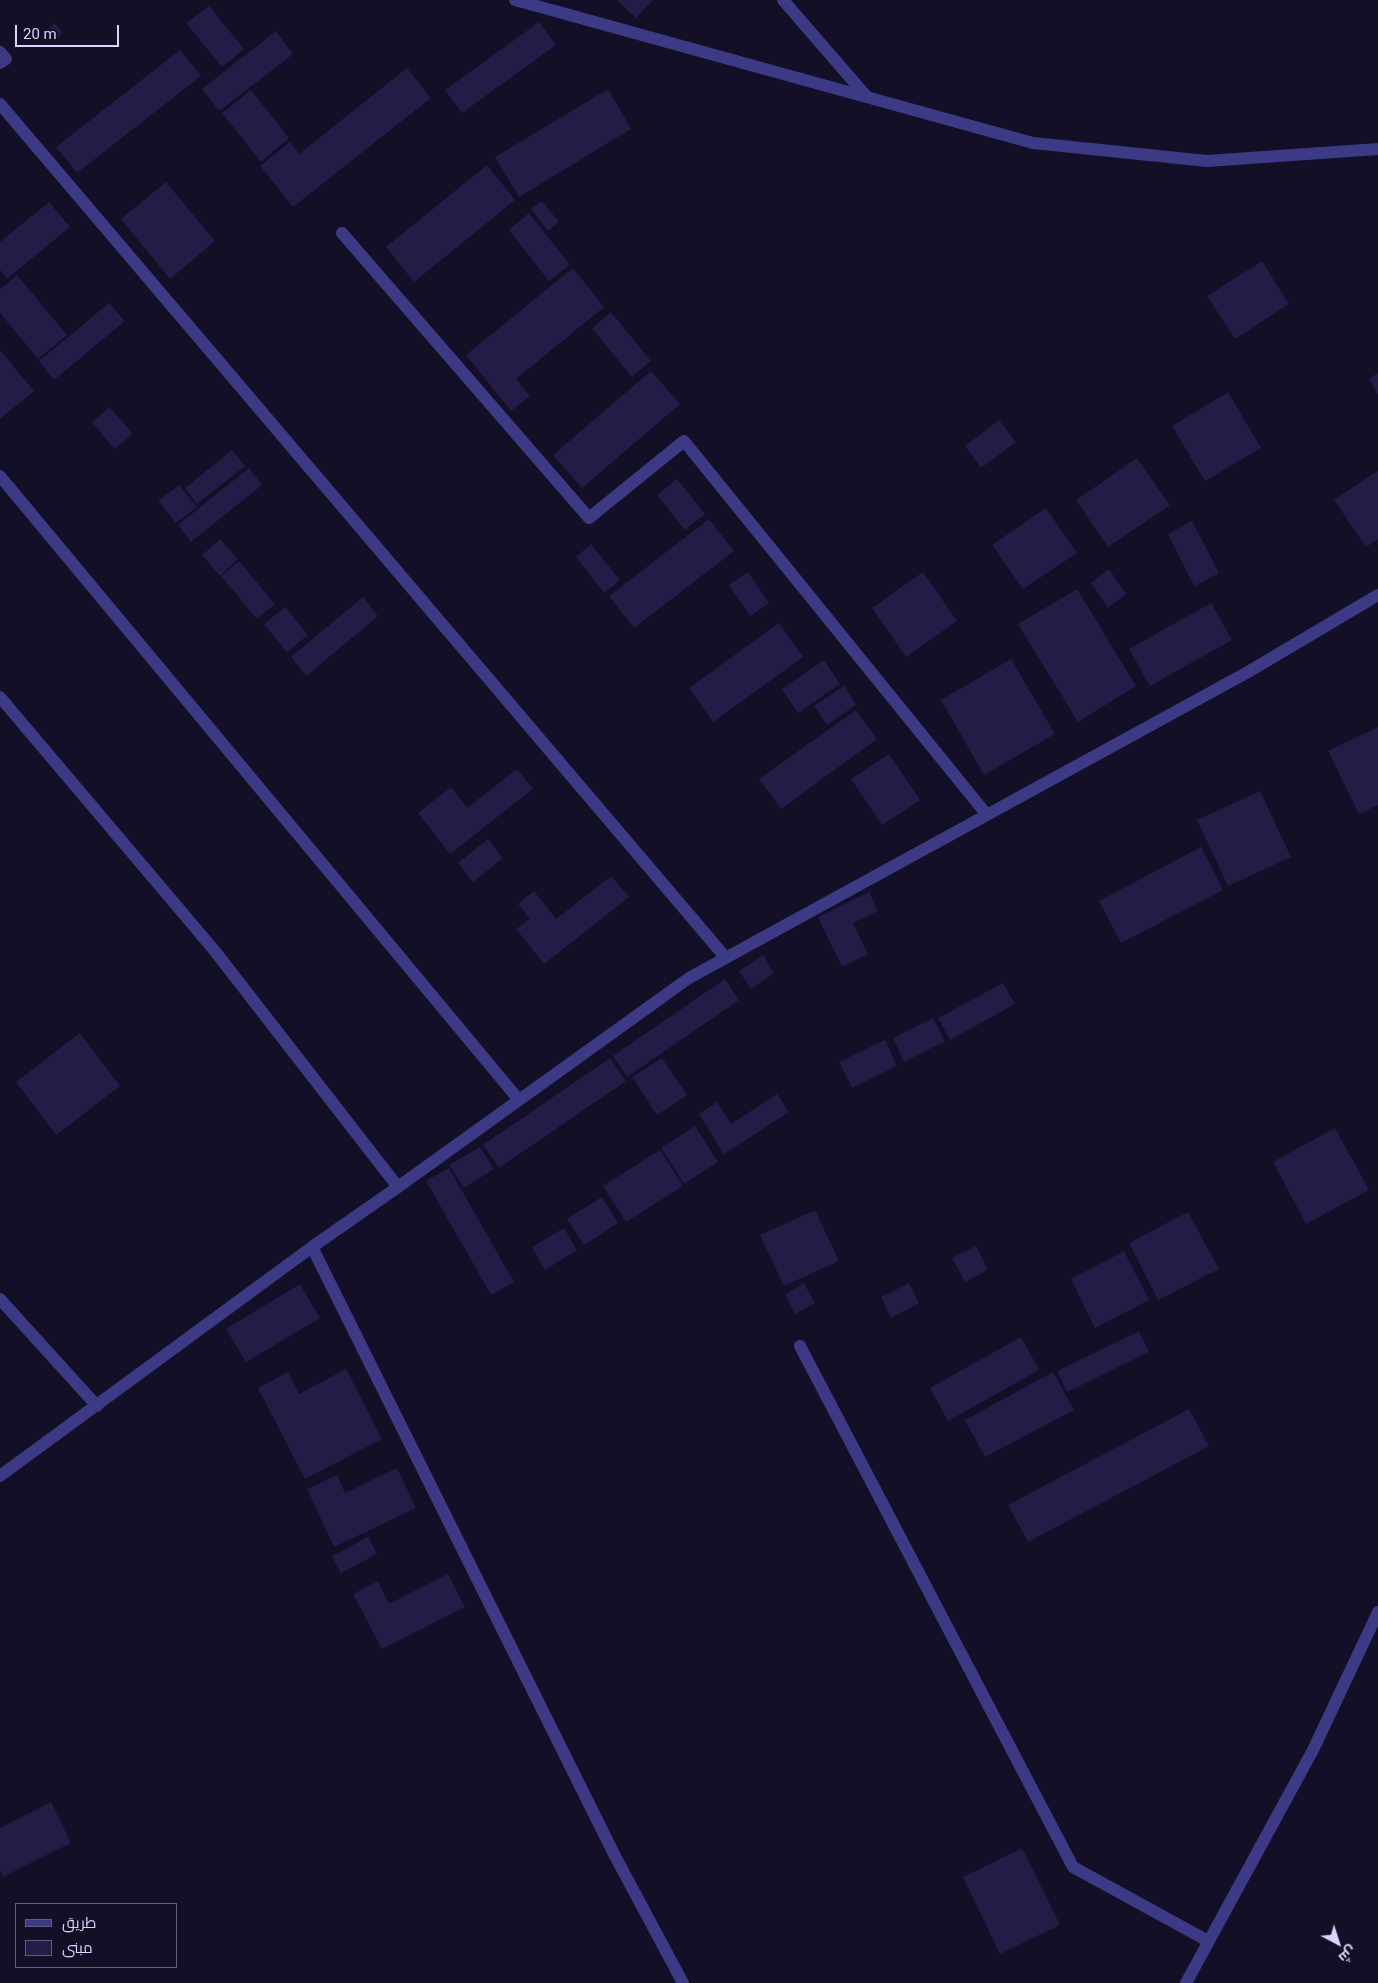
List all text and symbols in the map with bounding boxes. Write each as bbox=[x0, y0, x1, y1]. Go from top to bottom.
scale bar bbox=[18, 15, 121, 47]
text: 20 m bbox=[23, 25, 57, 43]
legend bbox=[15, 1903, 178, 1968]
text: طريق bbox=[62, 1914, 96, 1932]
north arrow bbox=[1313, 1918, 1363, 1968]
text: مبنى bbox=[62, 1939, 93, 1957]
text: ش bbox=[1336, 1943, 1360, 1966]

